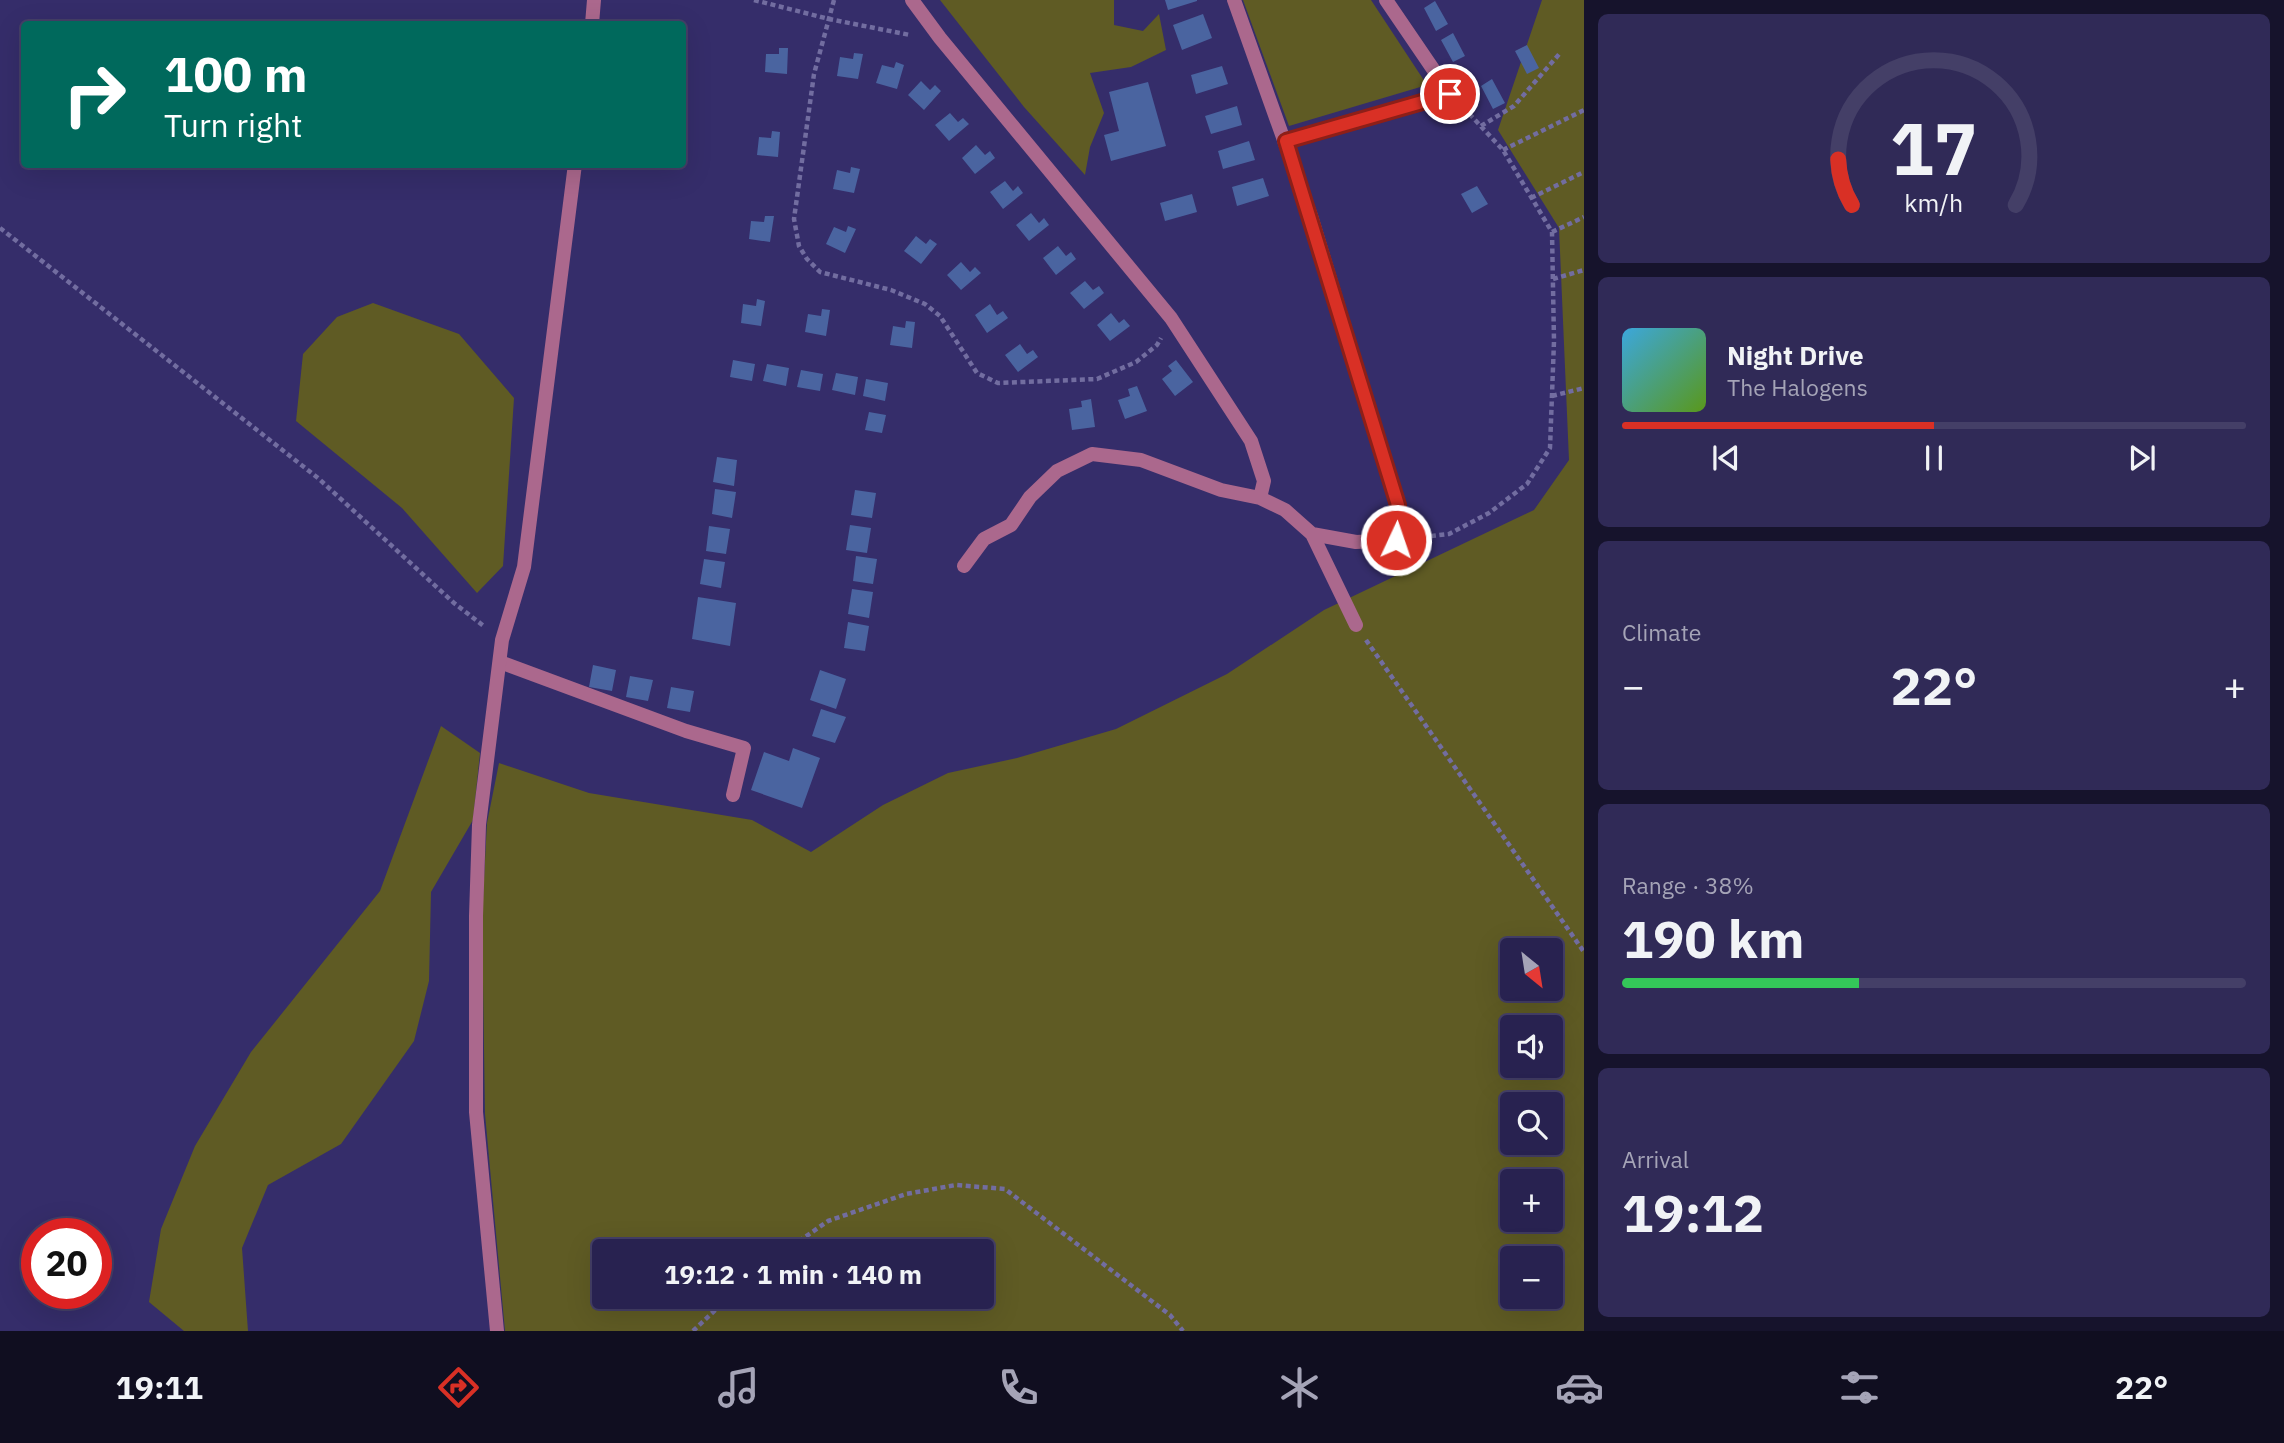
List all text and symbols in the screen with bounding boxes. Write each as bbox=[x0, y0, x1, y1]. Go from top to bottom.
text: 100 m bbox=[164, 42, 308, 105]
icon: right bbox=[49, 49, 140, 140]
pin bbox=[1420, 64, 1480, 124]
icon: arrive bbox=[1431, 75, 1469, 113]
text: 17 bbox=[1890, 100, 1978, 195]
text: Turn right bbox=[164, 104, 302, 146]
text: km/h bbox=[1905, 186, 1963, 219]
text: Night Drive bbox=[1727, 338, 1864, 372]
text: The Halogens bbox=[1727, 372, 1868, 402]
icon: previous bbox=[1707, 439, 1745, 477]
icon: pause bbox=[1915, 439, 1953, 477]
icon: next bbox=[2123, 439, 2161, 477]
position arrow bbox=[1359, 503, 1433, 577]
text: Climate bbox=[1622, 617, 1701, 647]
text: 22° bbox=[1891, 652, 1977, 719]
text: − bbox=[1622, 661, 1645, 710]
text: + bbox=[2223, 661, 2246, 710]
text: Range · 38% bbox=[1622, 870, 1754, 900]
text: 190 km bbox=[1622, 905, 1804, 972]
north arrow bbox=[1500, 938, 1563, 1001]
map controls bbox=[1500, 938, 1563, 1309]
button: sound bbox=[1500, 1015, 1563, 1078]
button: search bbox=[1500, 1092, 1563, 1155]
text: Arrival bbox=[1622, 1144, 1689, 1174]
button: + bbox=[1500, 1169, 1563, 1232]
text: 19:12 bbox=[1622, 1179, 1764, 1246]
speed limit sign: 20 bbox=[21, 1218, 112, 1309]
button: − bbox=[1500, 1246, 1563, 1309]
text: 19:12 · 1 min · 140 m bbox=[664, 1257, 922, 1291]
icon: directions bbox=[434, 1363, 483, 1412]
icon: music bbox=[714, 1363, 763, 1412]
icon: phone bbox=[994, 1363, 1043, 1412]
icon: climate bbox=[1275, 1363, 1324, 1412]
icon: car bbox=[1555, 1363, 1604, 1412]
icon: filters bbox=[1835, 1363, 1884, 1412]
text: 19:11 bbox=[116, 1366, 203, 1408]
text: 22° bbox=[2115, 1366, 2168, 1408]

